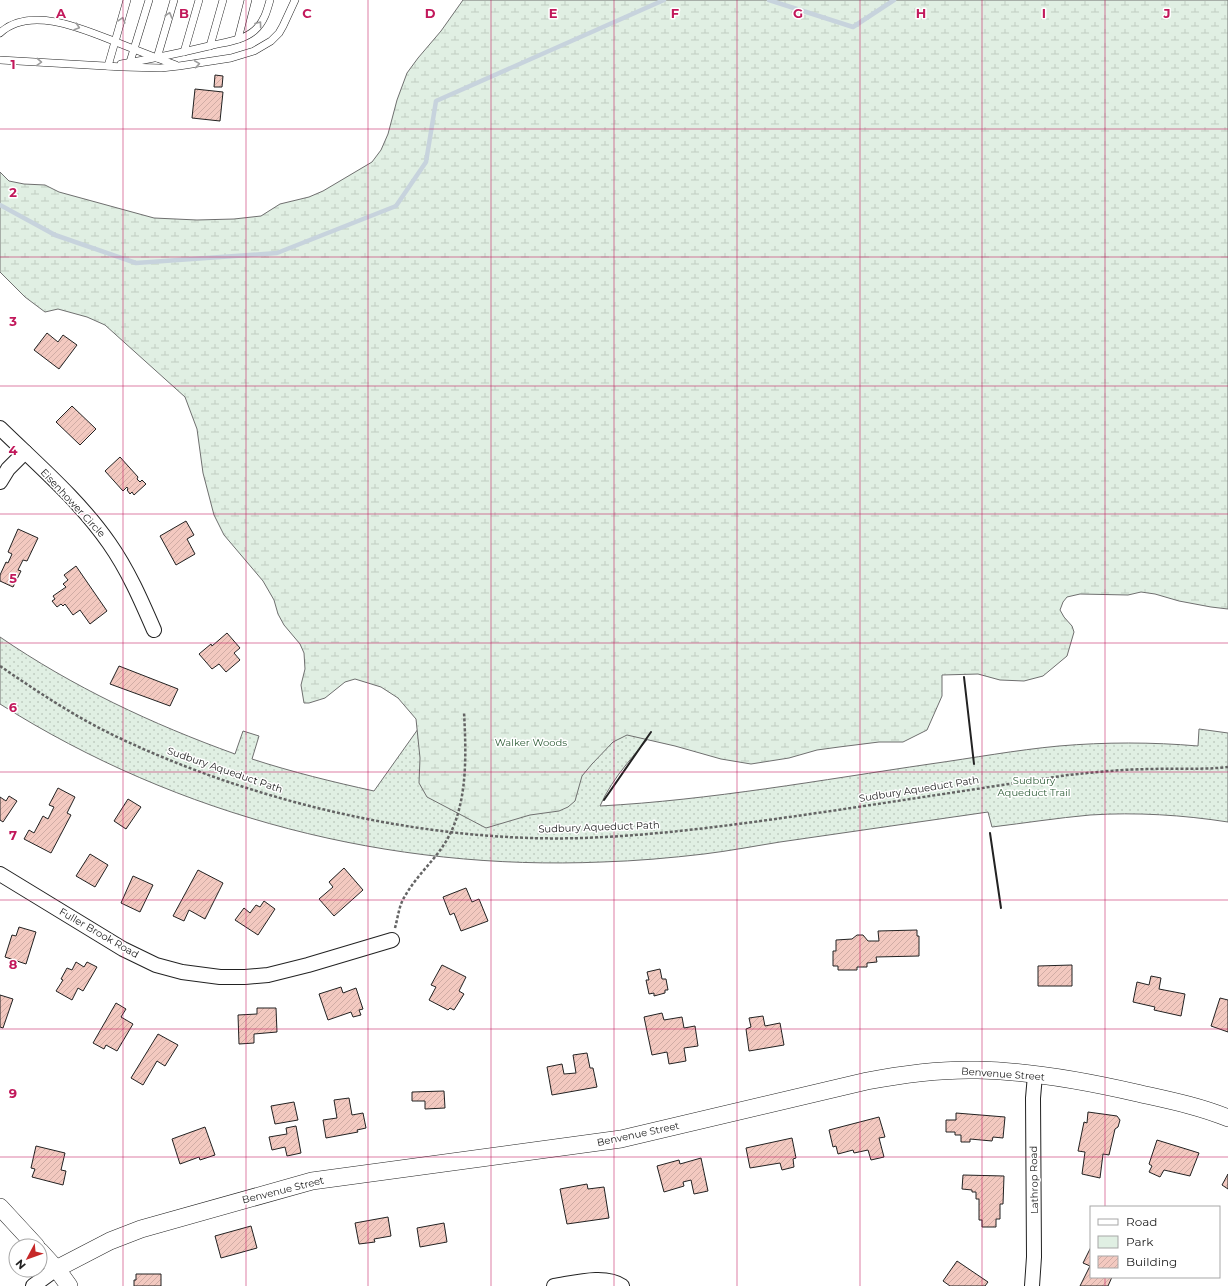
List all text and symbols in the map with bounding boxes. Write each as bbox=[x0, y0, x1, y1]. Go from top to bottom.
text: A bbox=[55, 5, 67, 21]
text: B bbox=[179, 5, 189, 21]
text: C bbox=[302, 5, 312, 21]
text: D bbox=[425, 5, 436, 21]
text: E bbox=[549, 5, 558, 21]
text: F bbox=[671, 5, 679, 21]
text: G bbox=[793, 5, 803, 21]
text: H bbox=[916, 5, 926, 21]
text: I bbox=[1042, 5, 1046, 21]
text: J bbox=[1162, 5, 1171, 21]
one-way arrow bbox=[164, 12, 173, 19]
one-way arrow bbox=[117, 16, 126, 23]
one-way arrow bbox=[73, 22, 80, 31]
one-way arrow bbox=[254, 22, 261, 29]
text: 1 bbox=[10, 56, 16, 72]
one-way arrow bbox=[36, 58, 42, 67]
one-way arrow bbox=[193, 60, 200, 69]
text: 2 bbox=[9, 184, 17, 200]
text: 3 bbox=[8, 313, 17, 329]
text: 4 bbox=[9, 442, 18, 458]
street label: Eisenhower Circle bbox=[38, 466, 108, 540]
text: 5 bbox=[9, 570, 17, 586]
text: 6 bbox=[9, 699, 18, 715]
park label: Walker Woods bbox=[495, 736, 567, 749]
street label: Sudbury Aqueduct Path bbox=[165, 744, 285, 796]
street label: Sudbury Aqueduct Path bbox=[858, 773, 980, 805]
park label: Sudbury Aqueduct Trail bbox=[997, 774, 1071, 799]
street label: Sudbury Aqueduct Path bbox=[538, 818, 660, 836]
text: 7 bbox=[9, 827, 17, 843]
street label: Fuller Brook Road bbox=[57, 905, 141, 961]
text: 8 bbox=[9, 956, 18, 972]
street label: Benvenue Street bbox=[961, 1065, 1045, 1083]
text: 9 bbox=[9, 1085, 17, 1101]
street label: Benvenue Street bbox=[596, 1119, 680, 1149]
street label: Lathrop Road bbox=[1027, 1146, 1041, 1214]
street label: Benvenue Street bbox=[241, 1174, 325, 1206]
legend bbox=[1090, 1206, 1220, 1278]
text: Road bbox=[1126, 1214, 1157, 1229]
text: Park bbox=[1126, 1234, 1154, 1249]
north arrow bbox=[8, 1238, 48, 1278]
text: Building bbox=[1126, 1254, 1177, 1269]
text: N bbox=[12, 1257, 29, 1273]

